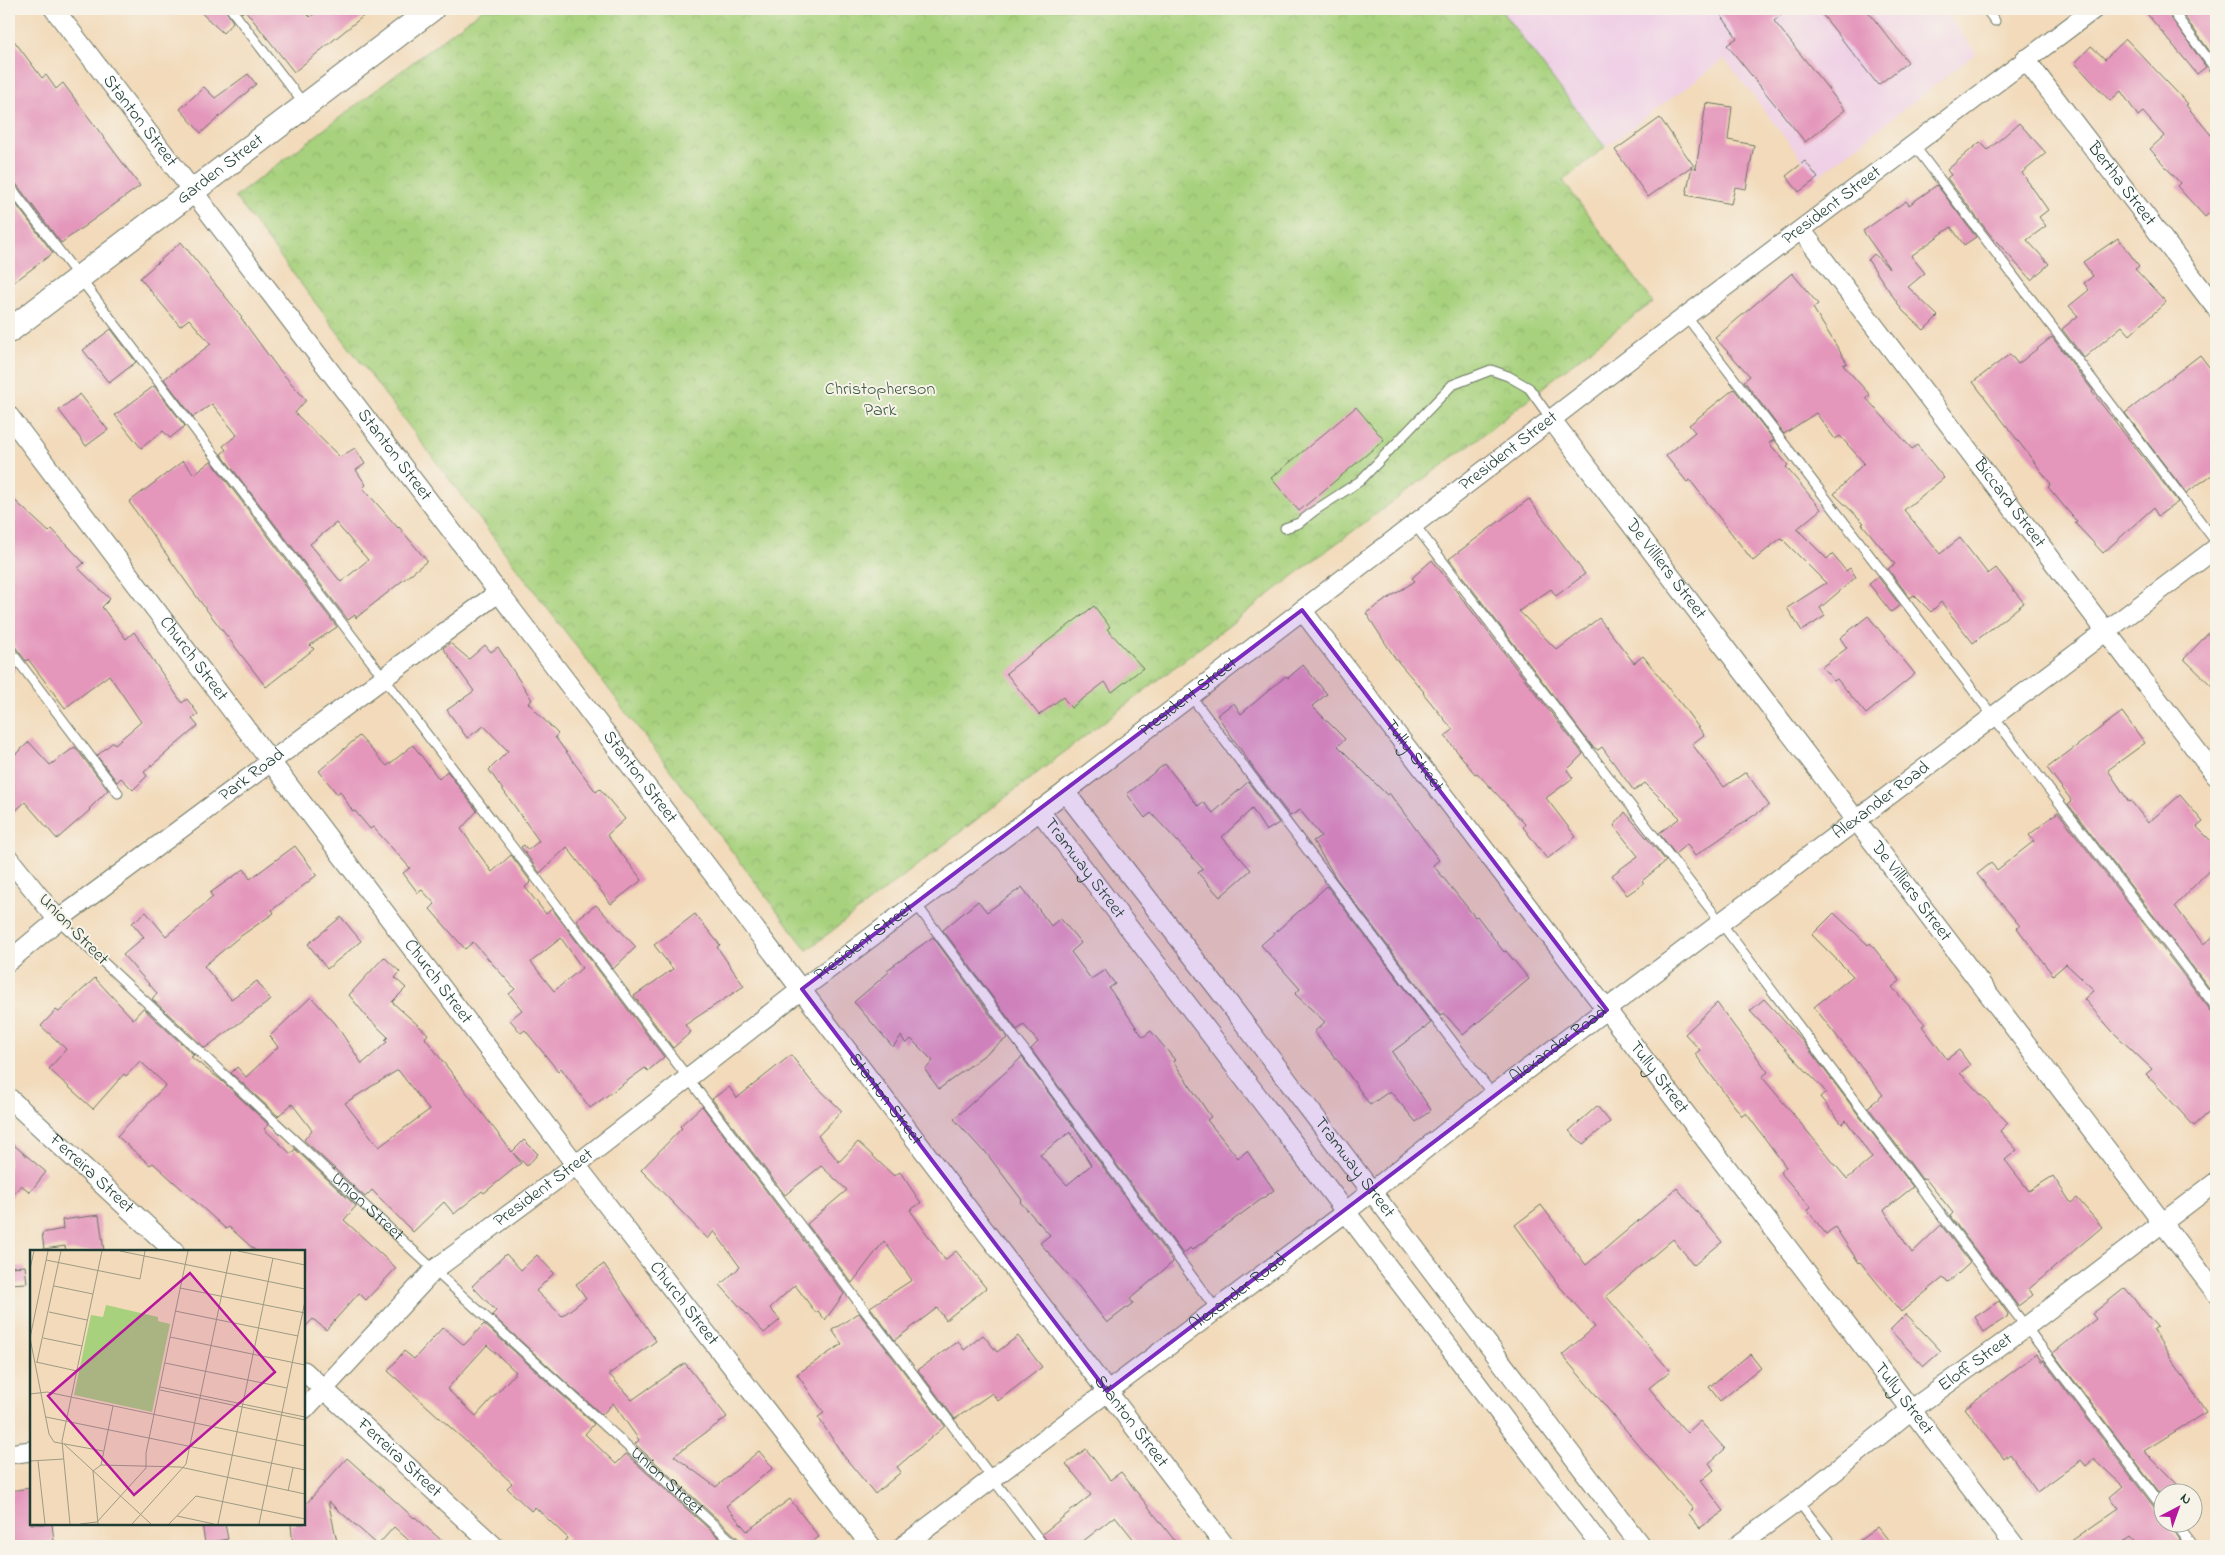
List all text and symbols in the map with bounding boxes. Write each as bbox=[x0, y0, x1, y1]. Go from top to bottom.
street label: Stanton Street bbox=[96, 69, 183, 173]
street label: Garden Street bbox=[172, 128, 270, 212]
street label: Bertha Street bbox=[2080, 136, 2162, 232]
street label: President Street bbox=[1777, 160, 1887, 252]
park label: Christopherson Park bbox=[825, 377, 935, 424]
street label: Stanton Street bbox=[350, 403, 438, 507]
street label: President Street bbox=[1454, 405, 1564, 498]
street label: Biccard Street bbox=[1966, 452, 2052, 554]
street label: De Villiers Street bbox=[1618, 513, 1712, 625]
street label: Church Street bbox=[152, 611, 234, 707]
street label: President Street bbox=[1133, 651, 1243, 744]
street label: Tully Street bbox=[1377, 714, 1450, 798]
street label: Stanton Street bbox=[596, 726, 683, 829]
street label: Park Road bbox=[214, 742, 291, 809]
street label: Alexander Road bbox=[1827, 755, 1936, 846]
street label: Tramway Street bbox=[1037, 813, 1131, 925]
street label: De Villiers Street bbox=[1863, 835, 1958, 948]
street label: Union Street bbox=[32, 888, 114, 972]
street label: President Street bbox=[809, 896, 920, 988]
street label: Church Street bbox=[397, 934, 478, 1030]
street label: Alexander Road bbox=[1504, 1000, 1613, 1091]
street label: Tully Street bbox=[1622, 1036, 1695, 1120]
street label: Stanton Street bbox=[841, 1048, 929, 1151]
street label: Tramway Street bbox=[1307, 1112, 1401, 1224]
street label: Ferreira Street bbox=[42, 1127, 139, 1220]
street label: President Street bbox=[489, 1143, 599, 1234]
street label: Union Street bbox=[324, 1167, 409, 1248]
street label: Alexander Road bbox=[1184, 1248, 1293, 1338]
inset map bbox=[30, 1250, 305, 1525]
street label: Church Street bbox=[642, 1256, 725, 1352]
street label: Eloff Street bbox=[1933, 1327, 2018, 1399]
street label: Tully Street bbox=[1867, 1357, 1939, 1441]
street label: Stanton Street bbox=[1086, 1370, 1174, 1474]
street label: Ferreira Street bbox=[350, 1412, 447, 1504]
street label: Union Street bbox=[624, 1441, 709, 1522]
north arrow bbox=[2152, 1482, 2202, 1532]
text: N bbox=[2175, 1488, 2196, 1510]

